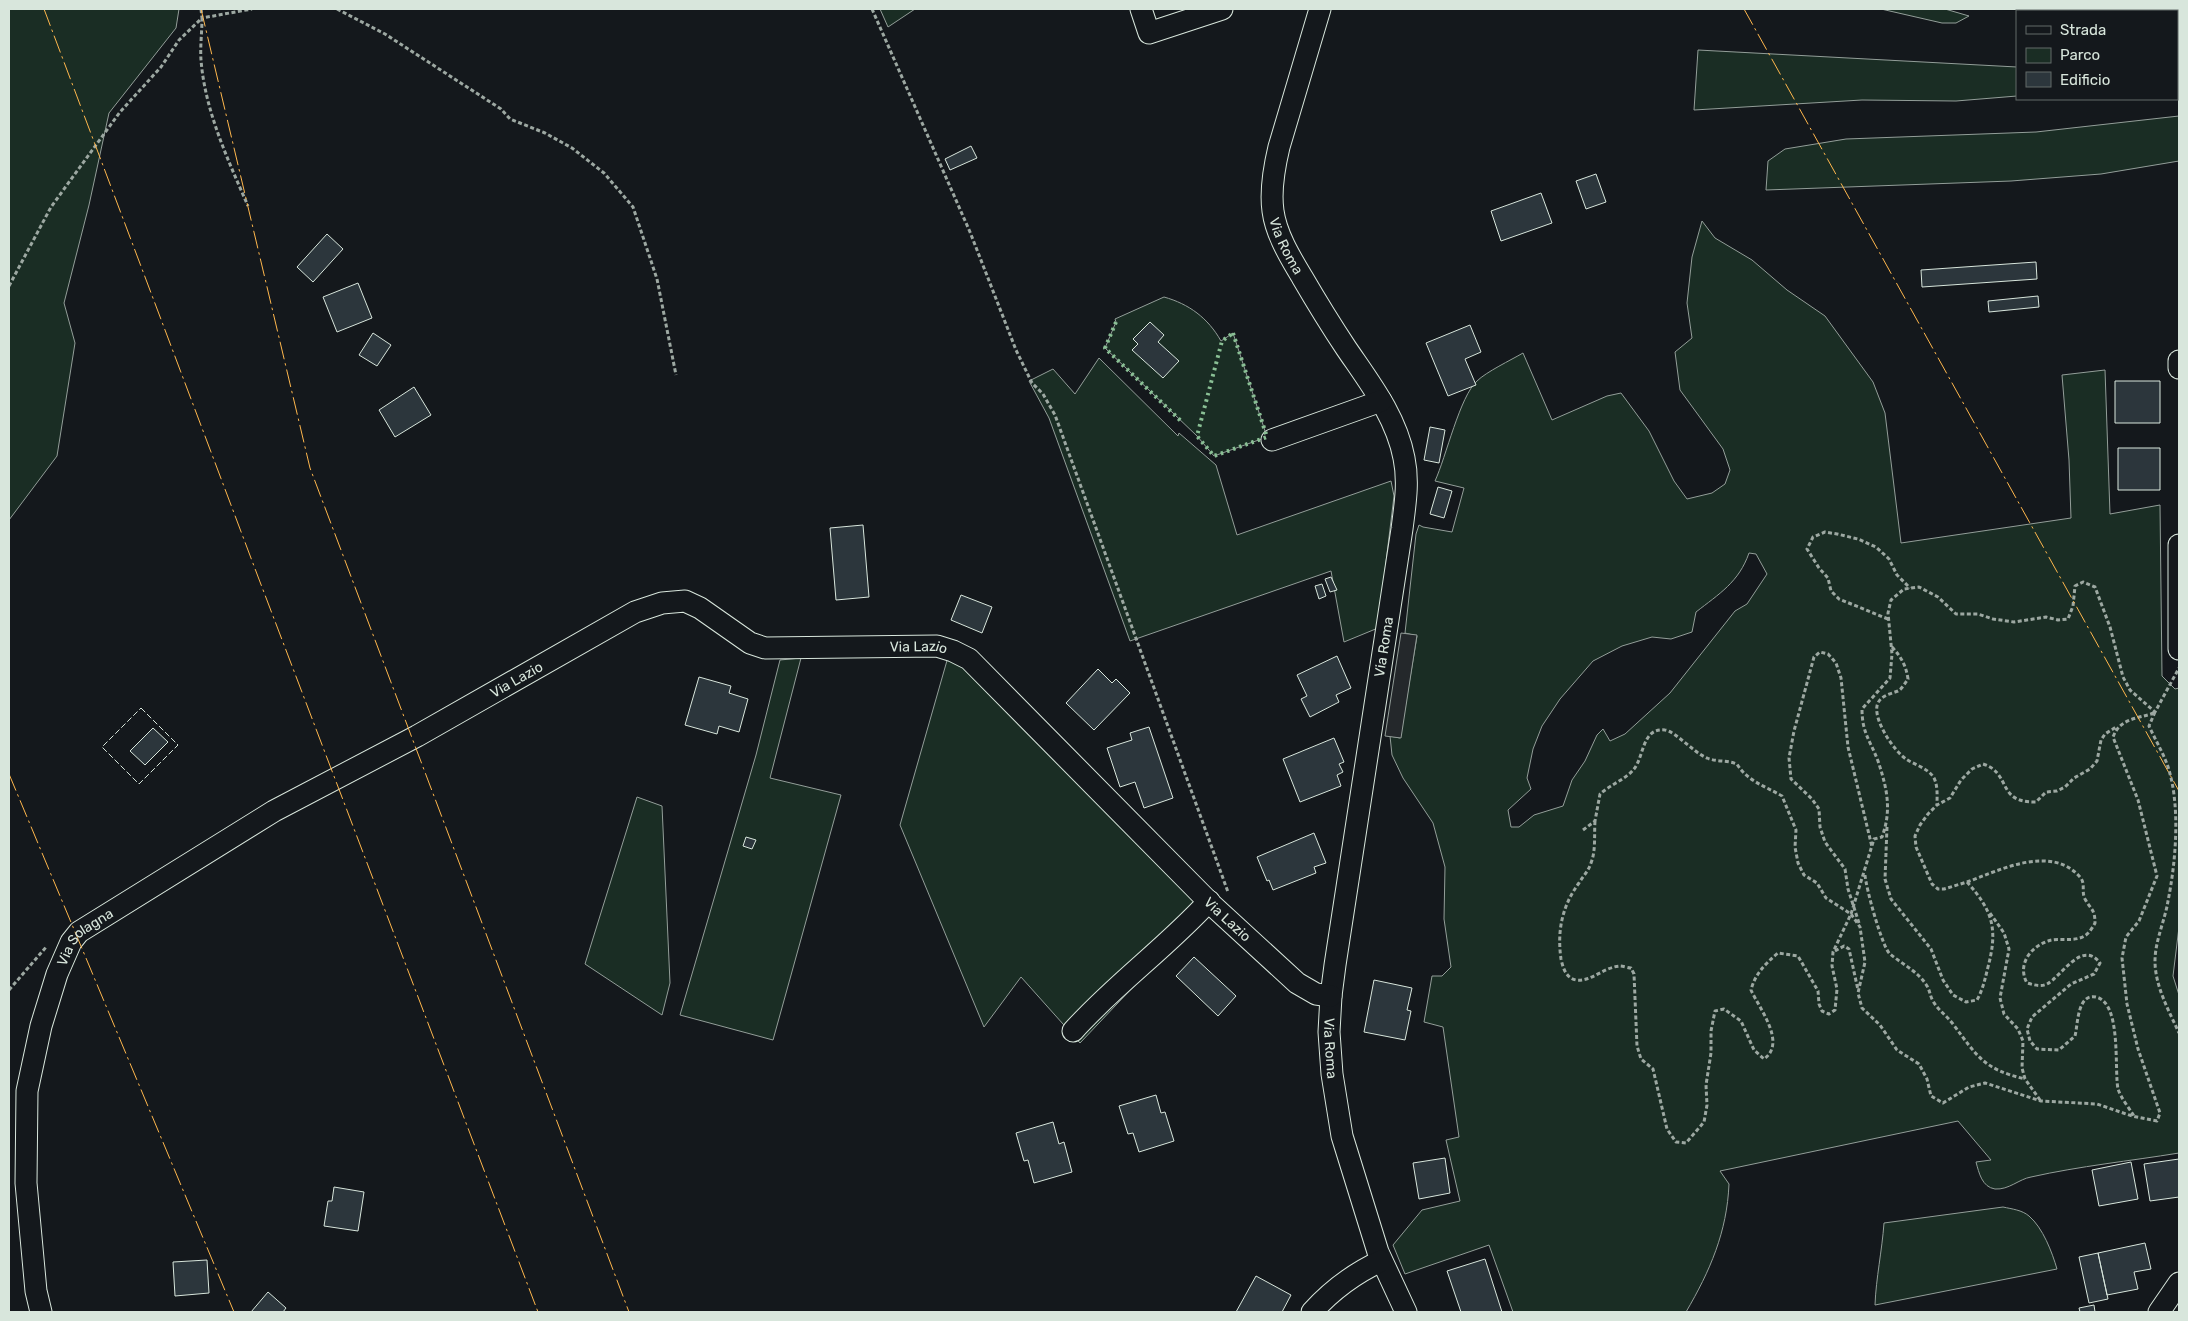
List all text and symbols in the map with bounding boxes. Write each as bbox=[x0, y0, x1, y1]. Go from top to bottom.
legend bbox=[2016, 10, 2178, 100]
text: Strada bbox=[2060, 21, 2106, 39]
text: Parco bbox=[2060, 46, 2100, 64]
text: Edificio bbox=[2060, 71, 2110, 89]
street label: Via Roma bbox=[1266, 216, 1307, 277]
street label: Via Roma bbox=[1371, 616, 1397, 678]
street label: Via Lazio bbox=[890, 638, 950, 657]
street label: Via Lazio bbox=[487, 658, 546, 701]
street label: Via Lazio bbox=[1200, 893, 1255, 945]
street label: Via Solagna bbox=[53, 905, 116, 968]
street label: Via Roma bbox=[1320, 1017, 1341, 1080]

